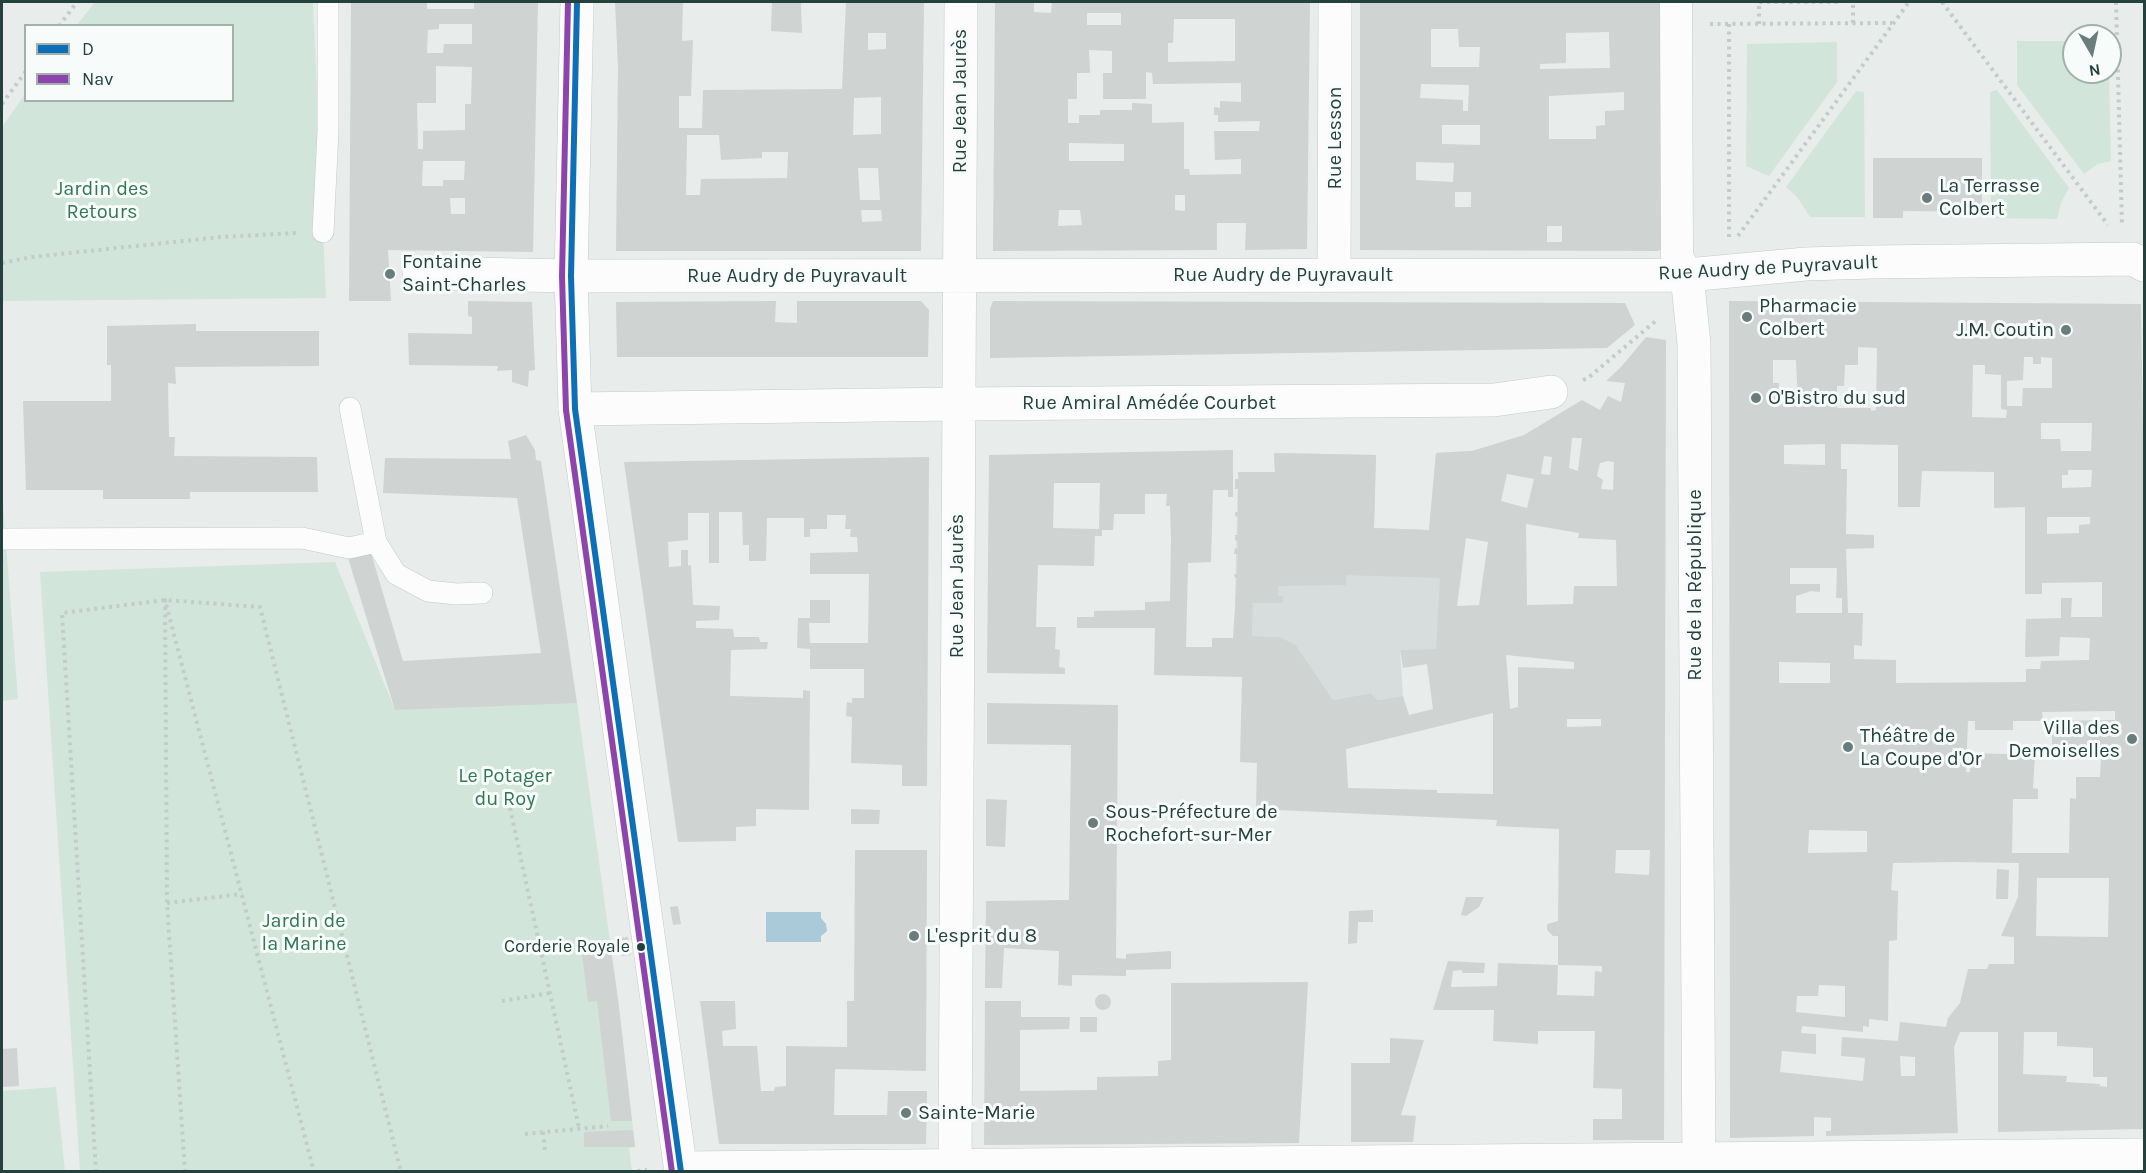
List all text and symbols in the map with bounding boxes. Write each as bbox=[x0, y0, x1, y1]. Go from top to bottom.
legend bbox=[24, 24, 234, 102]
north arrow bbox=[2062, 24, 2122, 84]
street label: Rue Jean Jaurès bbox=[948, 29, 972, 173]
text: D bbox=[82, 38, 94, 60]
text: N bbox=[2087, 60, 2102, 81]
text: Nav bbox=[82, 68, 113, 90]
street label: Rue Lesson bbox=[1323, 86, 1347, 190]
place label: La Terrasse Colbert bbox=[1939, 174, 2040, 221]
park label: Jardin des Retours bbox=[55, 177, 149, 224]
marker: La Terrasse Colbert bbox=[1920, 191, 1934, 205]
place label: Fontaine Saint-Charles bbox=[402, 250, 527, 297]
street label: Rue Audry de Puyravault bbox=[1658, 250, 1878, 286]
street label: Rue Audry de Puyravault bbox=[1173, 263, 1393, 287]
street label: Rue Audry de Puyravault bbox=[687, 264, 907, 288]
marker: Fontaine Saint-Charles bbox=[383, 267, 397, 281]
place label: Pharmacie Colbert bbox=[1759, 294, 1857, 341]
marker: Pharmacie Colbert bbox=[1740, 310, 1754, 324]
place label: J.M. Coutin bbox=[1956, 318, 2054, 342]
marker: J.M. Coutin bbox=[2059, 323, 2073, 337]
place label: O'Bistro du sud bbox=[1768, 386, 1906, 410]
street label: Rue Amiral Amédée Courbet bbox=[1022, 391, 1276, 415]
marker: O'Bistro du sud bbox=[1749, 391, 1763, 405]
street label: Rue de la République bbox=[1683, 489, 1707, 681]
street label: Rue Jean Jaurès bbox=[945, 514, 969, 658]
place label: Villa des Demoiselles bbox=[2008, 716, 2120, 763]
place label: Théâtre de La Coupe d'Or bbox=[1860, 724, 1982, 771]
marker: Villa des Demoiselles bbox=[2125, 732, 2139, 746]
marker: Théâtre de La Coupe d'Or bbox=[1841, 740, 1855, 754]
park label: Le Potager du Roy bbox=[458, 764, 552, 811]
place label: Sous-Préfecture de Rochefort-sur-Mer bbox=[1105, 800, 1278, 847]
marker: Sous-Préfecture de Rochefort-sur-Mer bbox=[1086, 816, 1100, 830]
park label: Jardin de la Marine bbox=[262, 909, 346, 956]
place label: L'esprit du 8 bbox=[926, 924, 1037, 948]
marker: L'esprit du 8 bbox=[907, 929, 921, 943]
place label: Corderie Royale bbox=[504, 936, 630, 958]
marker: Corderie Royale bbox=[635, 941, 647, 953]
place label: Sainte-Marie bbox=[918, 1101, 1035, 1125]
marker: Sainte-Marie bbox=[899, 1106, 913, 1120]

